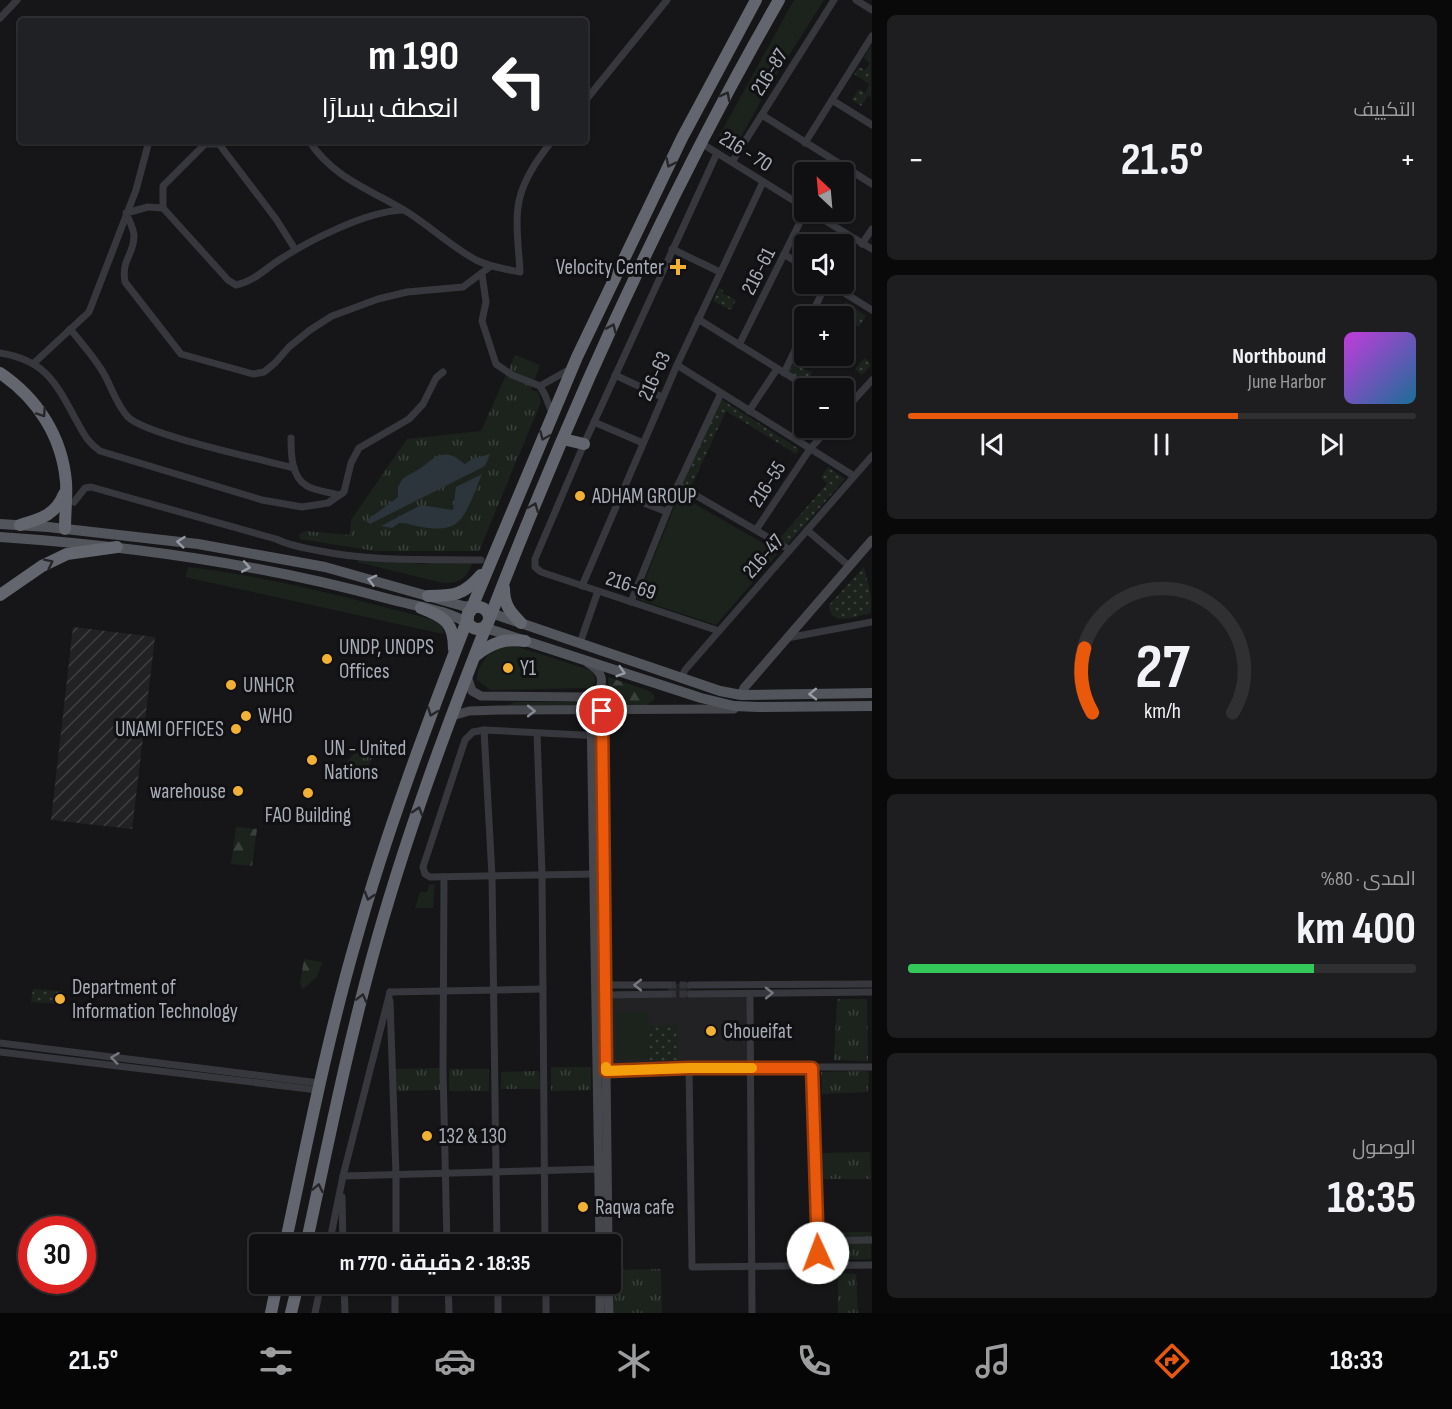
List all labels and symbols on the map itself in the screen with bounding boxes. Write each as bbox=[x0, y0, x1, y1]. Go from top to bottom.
street label: 216-87 bbox=[745, 44, 794, 100]
one-way arrow bbox=[718, 92, 730, 103]
street label: 216 - 70 bbox=[715, 126, 777, 177]
one-way arrow bbox=[665, 157, 677, 168]
north arrow bbox=[794, 162, 854, 222]
street label: 216-61 bbox=[736, 243, 781, 299]
place label: Velocity Center bbox=[556, 255, 664, 280]
marker: Velocity Center bbox=[669, 258, 687, 276]
one-way arrow bbox=[605, 323, 617, 334]
street label: 216-63 bbox=[633, 348, 676, 405]
one-way arrow bbox=[34, 407, 45, 418]
one-way arrow bbox=[539, 429, 551, 440]
street label: 216-55 bbox=[743, 457, 791, 512]
place label: ADHAM GROUP bbox=[591, 484, 697, 509]
marker: ADHAM GROUP bbox=[573, 489, 587, 503]
one-way arrow bbox=[527, 502, 539, 513]
street label: 216-47 bbox=[738, 529, 790, 583]
one-way arrow bbox=[176, 536, 186, 549]
one-way arrow bbox=[42, 559, 53, 570]
one-way arrow bbox=[241, 560, 251, 573]
street label: 216-69 bbox=[603, 566, 659, 605]
one-way arrow bbox=[367, 575, 378, 587]
place label: UNDP, UNOPS Offices bbox=[339, 635, 434, 684]
marker: UNDP, UNOPS Offices bbox=[320, 652, 334, 666]
place label: Y1 bbox=[520, 656, 537, 681]
marker: Y1 bbox=[501, 661, 515, 675]
one-way arrow bbox=[615, 665, 626, 677]
place label: UNHCR bbox=[243, 673, 295, 698]
marker: UNHCR bbox=[224, 678, 238, 692]
pin bbox=[576, 685, 627, 736]
one-way arrow bbox=[809, 687, 818, 700]
place label: WHO bbox=[258, 704, 293, 729]
one-way arrow bbox=[527, 704, 536, 717]
one-way arrow bbox=[427, 706, 440, 717]
marker: WHO bbox=[239, 709, 253, 723]
place label: UNAMI OFFICES bbox=[115, 717, 224, 742]
marker: UNAMI OFFICES bbox=[229, 722, 243, 736]
place label: UN - United Nations bbox=[324, 736, 406, 785]
marker: UN - United Nations bbox=[305, 753, 319, 767]
place label: warehouse bbox=[150, 779, 226, 804]
marker: warehouse bbox=[231, 784, 245, 798]
marker: FAO Building bbox=[301, 786, 315, 800]
place label: FAO Building bbox=[265, 803, 351, 828]
one-way arrow bbox=[411, 806, 423, 817]
one-way arrow bbox=[364, 890, 376, 901]
place label: Department of Information Technology bbox=[72, 975, 238, 1024]
one-way arrow bbox=[633, 979, 642, 991]
one-way arrow bbox=[765, 987, 774, 999]
marker: Department of Information Technology bbox=[53, 992, 67, 1006]
one-way arrow bbox=[355, 993, 368, 1003]
place label: Choueifat bbox=[723, 1019, 792, 1044]
marker: Choueifat bbox=[704, 1024, 718, 1038]
one-way arrow bbox=[111, 1052, 120, 1064]
place label: 132 & 130 bbox=[439, 1124, 507, 1149]
marker: 132 & 130 bbox=[420, 1129, 434, 1143]
one-way arrow bbox=[311, 1183, 324, 1193]
place label: Raqwa cafe bbox=[595, 1195, 674, 1220]
marker: Raqwa cafe bbox=[576, 1200, 590, 1214]
speed limit sign: 30 bbox=[18, 1216, 96, 1294]
position arrow bbox=[786, 1221, 850, 1285]

